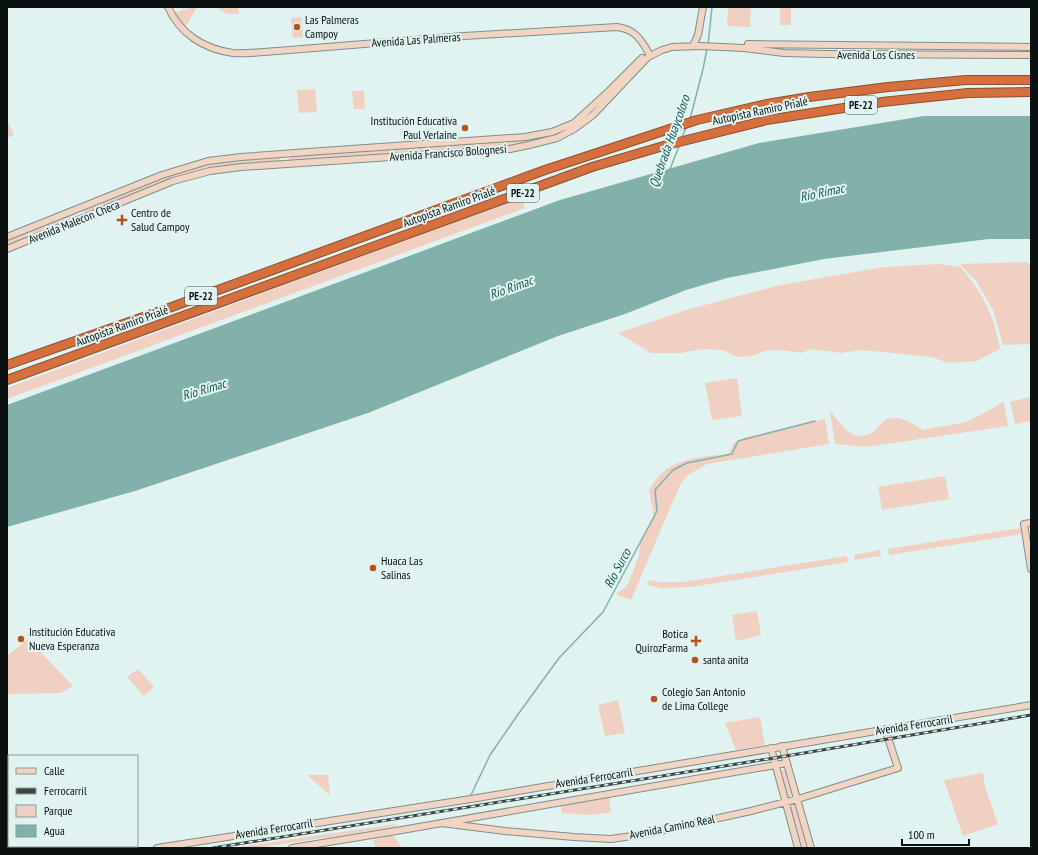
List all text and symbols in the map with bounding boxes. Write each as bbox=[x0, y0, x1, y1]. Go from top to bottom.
place label: Las Palmeras Campoy bbox=[305, 12, 359, 41]
marker: Las Palmeras Campoy bbox=[292, 22, 302, 32]
street label: Avenida Las Palmeras bbox=[371, 29, 461, 50]
street label: Avenida Los Cisnes bbox=[837, 47, 915, 62]
water label: Quebrada Huaycoloro bbox=[645, 92, 694, 190]
street label: Autopista Ramiro Prialé bbox=[711, 93, 809, 128]
road number: PE-22 bbox=[845, 96, 877, 114]
place label: Institución Educativa Paul Verlaine bbox=[371, 113, 457, 142]
marker: Institución Educativa Paul Verlaine bbox=[460, 123, 470, 133]
street label: Avenida Francisco Bolognesi bbox=[389, 141, 507, 164]
water label: Río Rímac bbox=[798, 179, 847, 205]
street label: Autopista Ramiro Prialé bbox=[401, 183, 497, 230]
road number: PE-22 bbox=[507, 184, 539, 202]
street label: Avenida Malecon Checa bbox=[26, 196, 122, 247]
place label: Centro de Salud Campoy bbox=[131, 205, 190, 234]
marker: Centro de Salud Campoy bbox=[116, 214, 128, 226]
water label: Río Rímac bbox=[487, 271, 536, 303]
road number: PE-22 bbox=[185, 287, 217, 305]
street label: Autopista Ramiro Prialé bbox=[74, 302, 170, 349]
water label: Río Rímac bbox=[180, 374, 229, 404]
water label: Río Surco bbox=[600, 544, 636, 591]
place label: Huaca Las Salinas bbox=[381, 553, 423, 582]
marker: Huaca Las Salinas bbox=[368, 563, 378, 573]
place label: Institución Educativa Nueva Esperanza bbox=[29, 624, 116, 653]
place label: Botica QuirozFarma bbox=[635, 626, 688, 655]
marker: Institución Educativa Nueva Esperanza bbox=[16, 634, 26, 644]
marker: Botica QuirozFarma bbox=[691, 636, 701, 646]
place label: santa anita bbox=[703, 652, 749, 667]
marker: santa anita bbox=[690, 655, 700, 665]
place label: Colegio San Antonio de Lima College bbox=[662, 684, 745, 713]
marker: Colegio San Antonio de Lima College bbox=[649, 694, 659, 704]
street label: Avenida Ferrocarril bbox=[874, 711, 954, 738]
legend bbox=[8, 755, 138, 847]
text: Calle bbox=[44, 763, 65, 778]
street label: Avenida Ferrocarril bbox=[554, 764, 634, 791]
text: Ferrocarril bbox=[44, 783, 87, 798]
text: Parque bbox=[44, 803, 73, 818]
street label: Avenida Camino Real bbox=[628, 811, 716, 842]
street label: Avenida Ferrocarril bbox=[234, 815, 314, 842]
scale bar bbox=[902, 821, 969, 847]
text: Agua bbox=[44, 823, 65, 838]
text: 100 m bbox=[908, 827, 935, 842]

